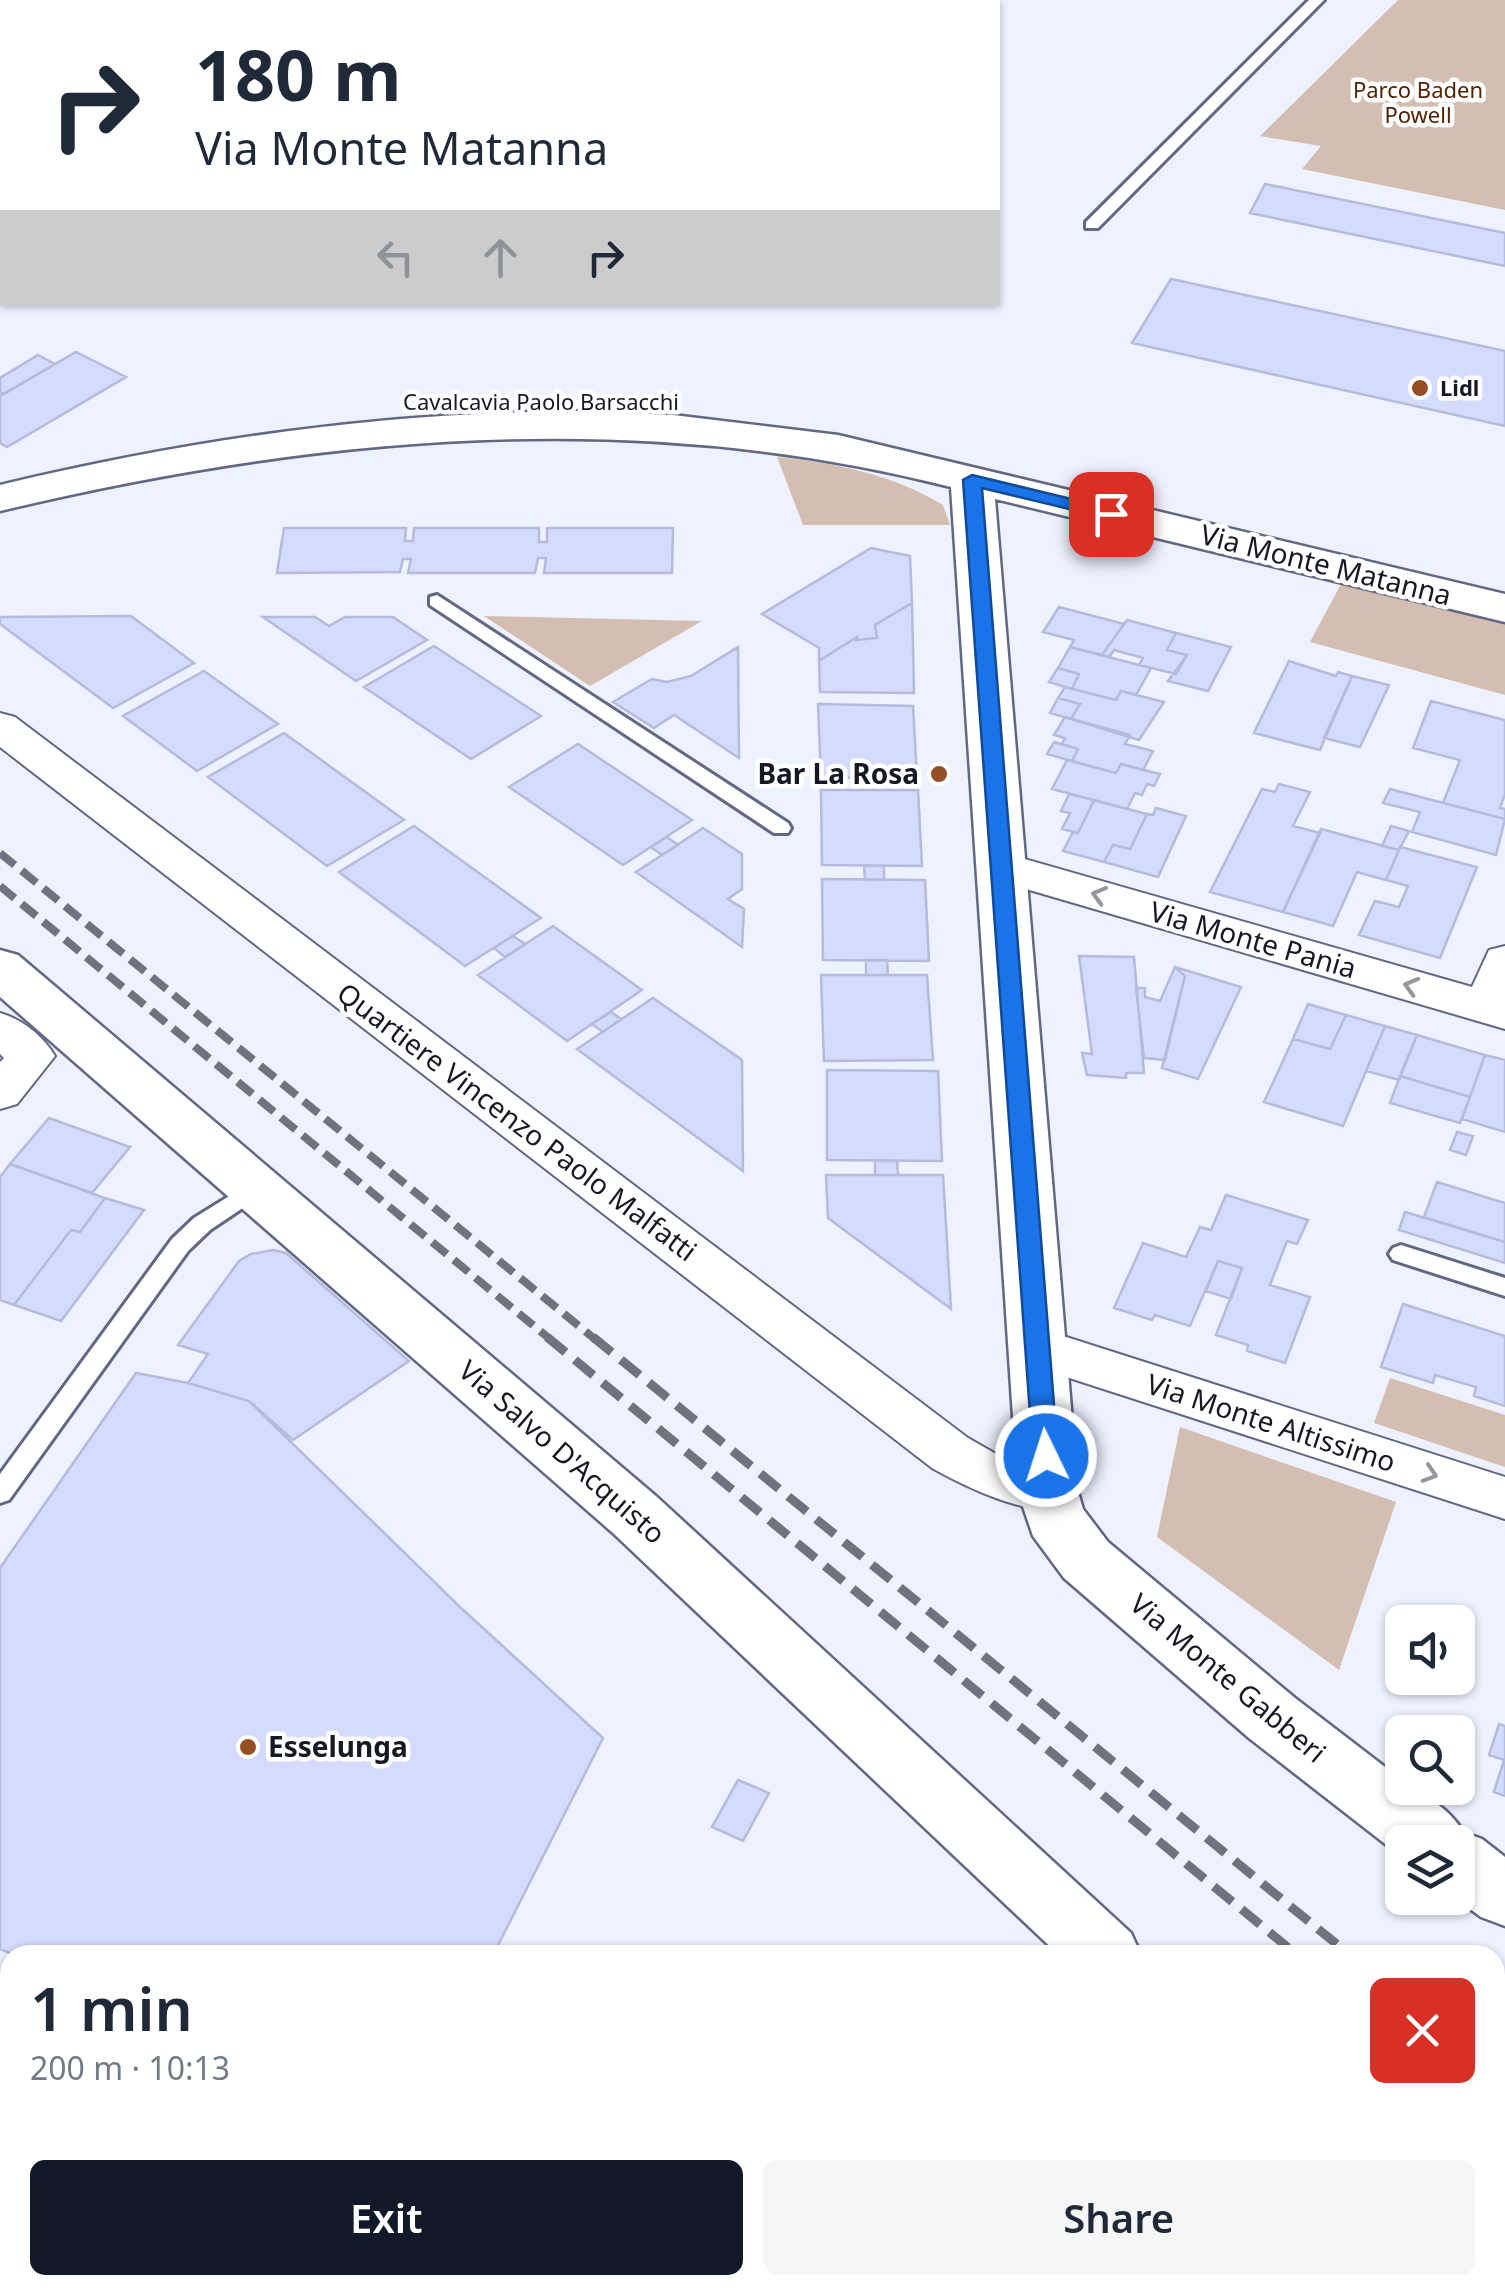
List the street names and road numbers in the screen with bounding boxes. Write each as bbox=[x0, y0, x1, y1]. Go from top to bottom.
street label: Cavalcavia Paolo Barsacchi bbox=[403, 386, 679, 416]
street label: Via Monte Matanna bbox=[1197, 514, 1456, 614]
street label: Via Monte Pania bbox=[1146, 891, 1361, 987]
street label: Quartiere Vincenzo Paolo Malfatti bbox=[330, 973, 705, 1269]
street label: Via Salvo D'Acquisto bbox=[451, 1351, 674, 1552]
street label: Via Monte Altissimo bbox=[1142, 1364, 1401, 1480]
street label: Via Monte Gabberi bbox=[1123, 1584, 1335, 1771]

